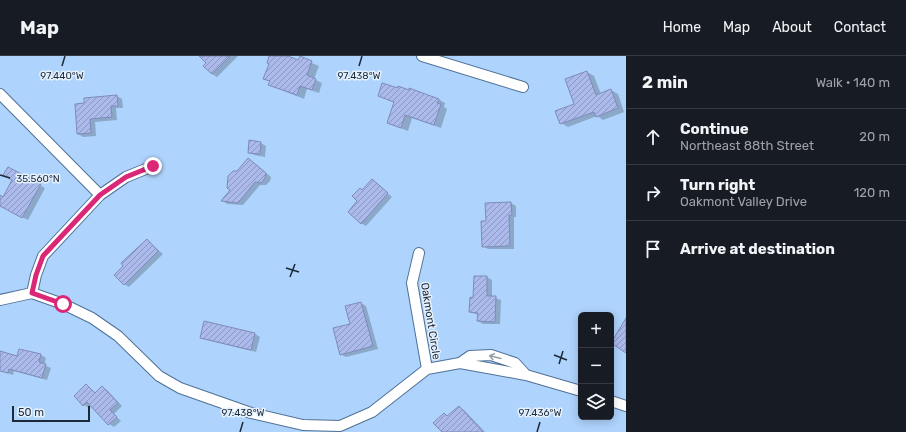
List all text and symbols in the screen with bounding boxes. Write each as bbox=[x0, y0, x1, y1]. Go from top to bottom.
text: Map bbox=[20, 16, 59, 39]
text: Home bbox=[663, 19, 701, 36]
text: Map bbox=[723, 19, 750, 36]
text: About bbox=[772, 19, 812, 36]
text: Contact bbox=[834, 19, 886, 36]
text: 97.440°W bbox=[40, 70, 84, 82]
text: 97.438°W bbox=[337, 70, 381, 82]
text: 2 min bbox=[642, 72, 688, 92]
text: Walk · 140 m bbox=[816, 75, 890, 90]
text: Continue bbox=[680, 120, 749, 138]
icon: ahead bbox=[642, 126, 664, 148]
text: 20 m bbox=[859, 129, 890, 144]
text: Northeast 88th Street bbox=[680, 138, 814, 153]
route end bbox=[144, 157, 162, 175]
text: 35.560°N bbox=[16, 173, 60, 185]
text: Turn right bbox=[680, 176, 755, 194]
icon: right bbox=[642, 182, 664, 204]
text: 120 m bbox=[854, 185, 890, 200]
text: Oakmont Valley Drive bbox=[680, 194, 807, 209]
icon: arrive bbox=[642, 238, 664, 260]
text: Arrive at destination bbox=[680, 240, 835, 258]
street label: Oakmont Circle bbox=[418, 282, 443, 361]
route start bbox=[54, 295, 72, 313]
map controls bbox=[578, 312, 614, 420]
button: + bbox=[578, 312, 614, 348]
button: − bbox=[578, 348, 614, 384]
one-way arrow bbox=[489, 352, 502, 360]
button: layers bbox=[578, 384, 614, 420]
scale bar bbox=[12, 404, 90, 423]
text: 50 m bbox=[18, 406, 44, 419]
text: 97.438°W bbox=[221, 407, 265, 419]
text: 97.436°W bbox=[519, 407, 561, 419]

